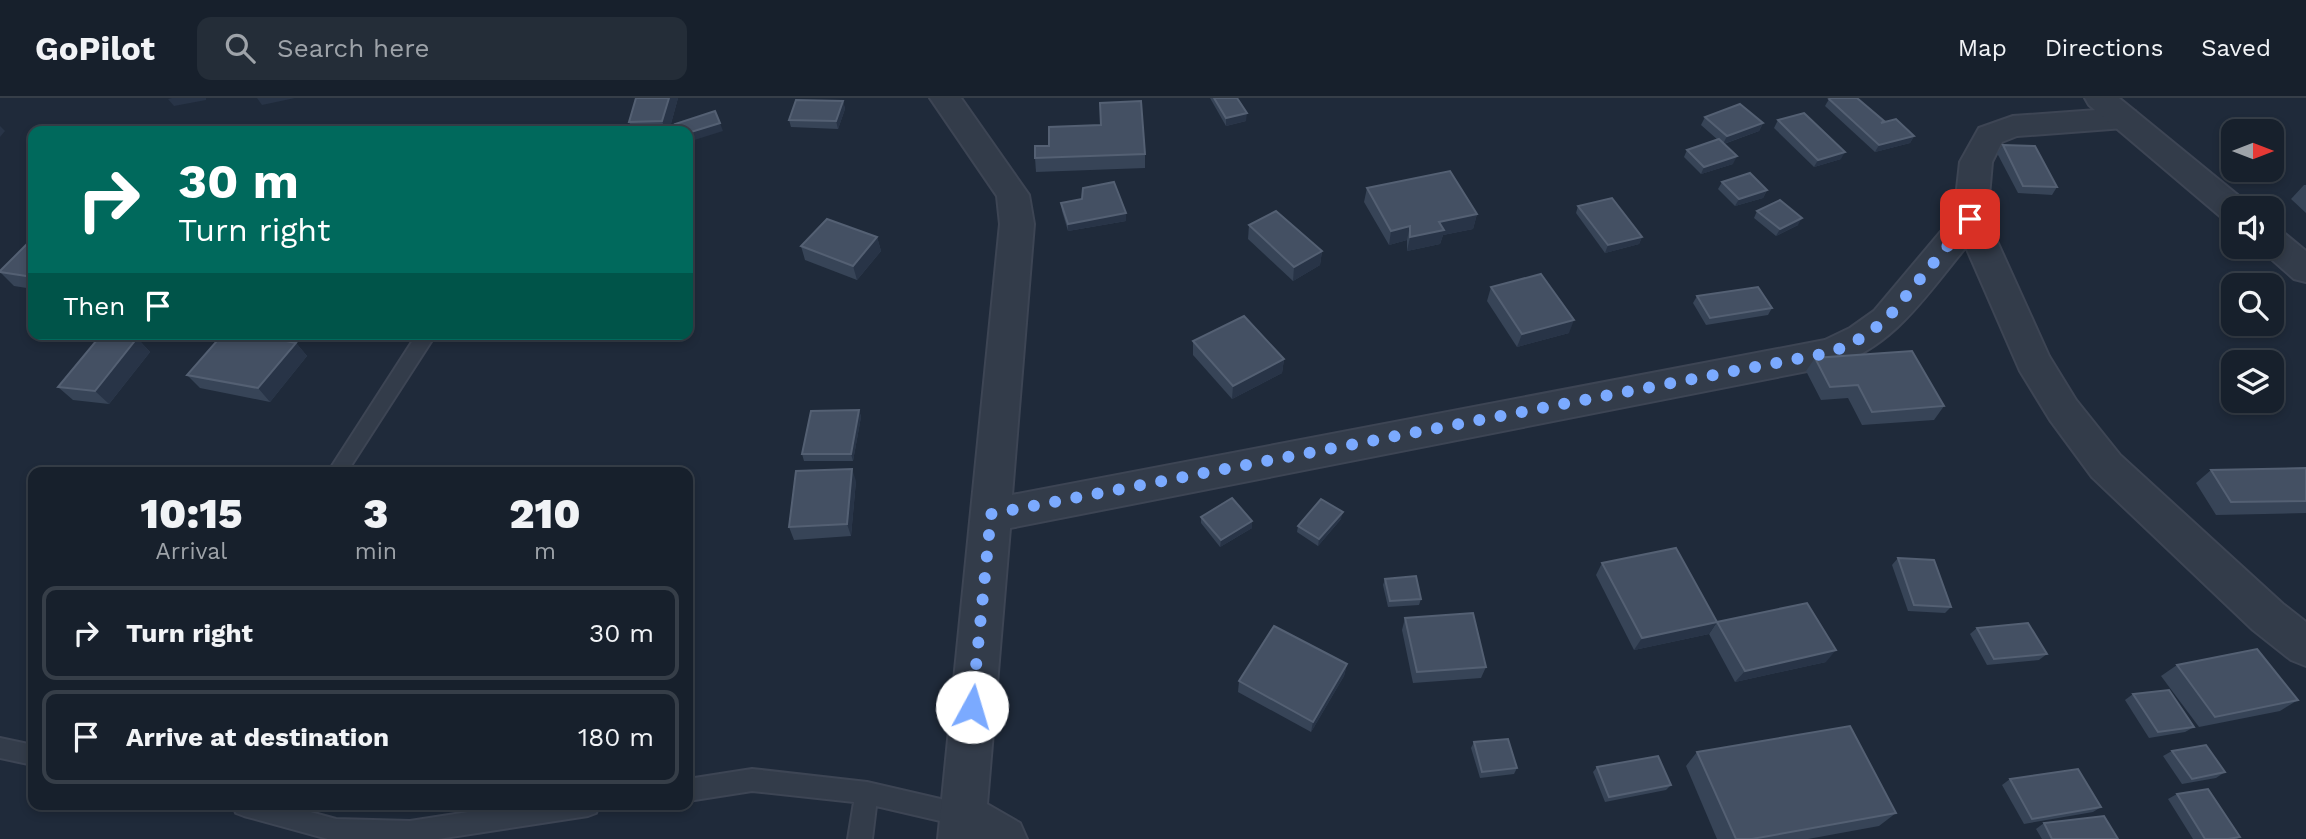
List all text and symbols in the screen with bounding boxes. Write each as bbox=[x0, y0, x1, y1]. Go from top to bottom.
search box bbox=[197, 17, 687, 80]
text: GoPilot bbox=[35, 29, 155, 68]
icon: search bbox=[221, 29, 259, 67]
text: Search here bbox=[277, 33, 429, 63]
text: Map bbox=[1958, 34, 2007, 62]
text: Directions bbox=[2045, 34, 2163, 62]
text: Saved bbox=[2201, 34, 2271, 62]
north arrow bbox=[2221, 119, 2284, 182]
map controls bbox=[2221, 119, 2284, 413]
text: 30 m bbox=[178, 152, 299, 210]
icon: right bbox=[63, 154, 154, 245]
pin bbox=[1940, 189, 2000, 249]
button: sound bbox=[2221, 196, 2284, 259]
icon: arrive bbox=[1951, 200, 1989, 238]
text: Turn right bbox=[178, 211, 330, 249]
button: search bbox=[2221, 273, 2284, 336]
icon: arrive bbox=[139, 287, 177, 325]
text: Then bbox=[63, 291, 125, 321]
button: layers bbox=[2221, 350, 2284, 413]
text: 10:15 bbox=[140, 489, 242, 538]
text: 3 bbox=[363, 489, 388, 538]
text: 210 bbox=[509, 489, 581, 538]
text: Arrival bbox=[155, 538, 227, 565]
text: min bbox=[355, 538, 397, 565]
text: m bbox=[534, 538, 556, 565]
icon: right bbox=[67, 614, 105, 652]
text: Turn right bbox=[126, 618, 253, 648]
text: 30 m bbox=[589, 618, 654, 648]
position arrow bbox=[935, 670, 1009, 744]
icon: arrive bbox=[67, 718, 105, 756]
text: Arrive at destination bbox=[126, 722, 389, 752]
text: 180 m bbox=[578, 722, 654, 752]

